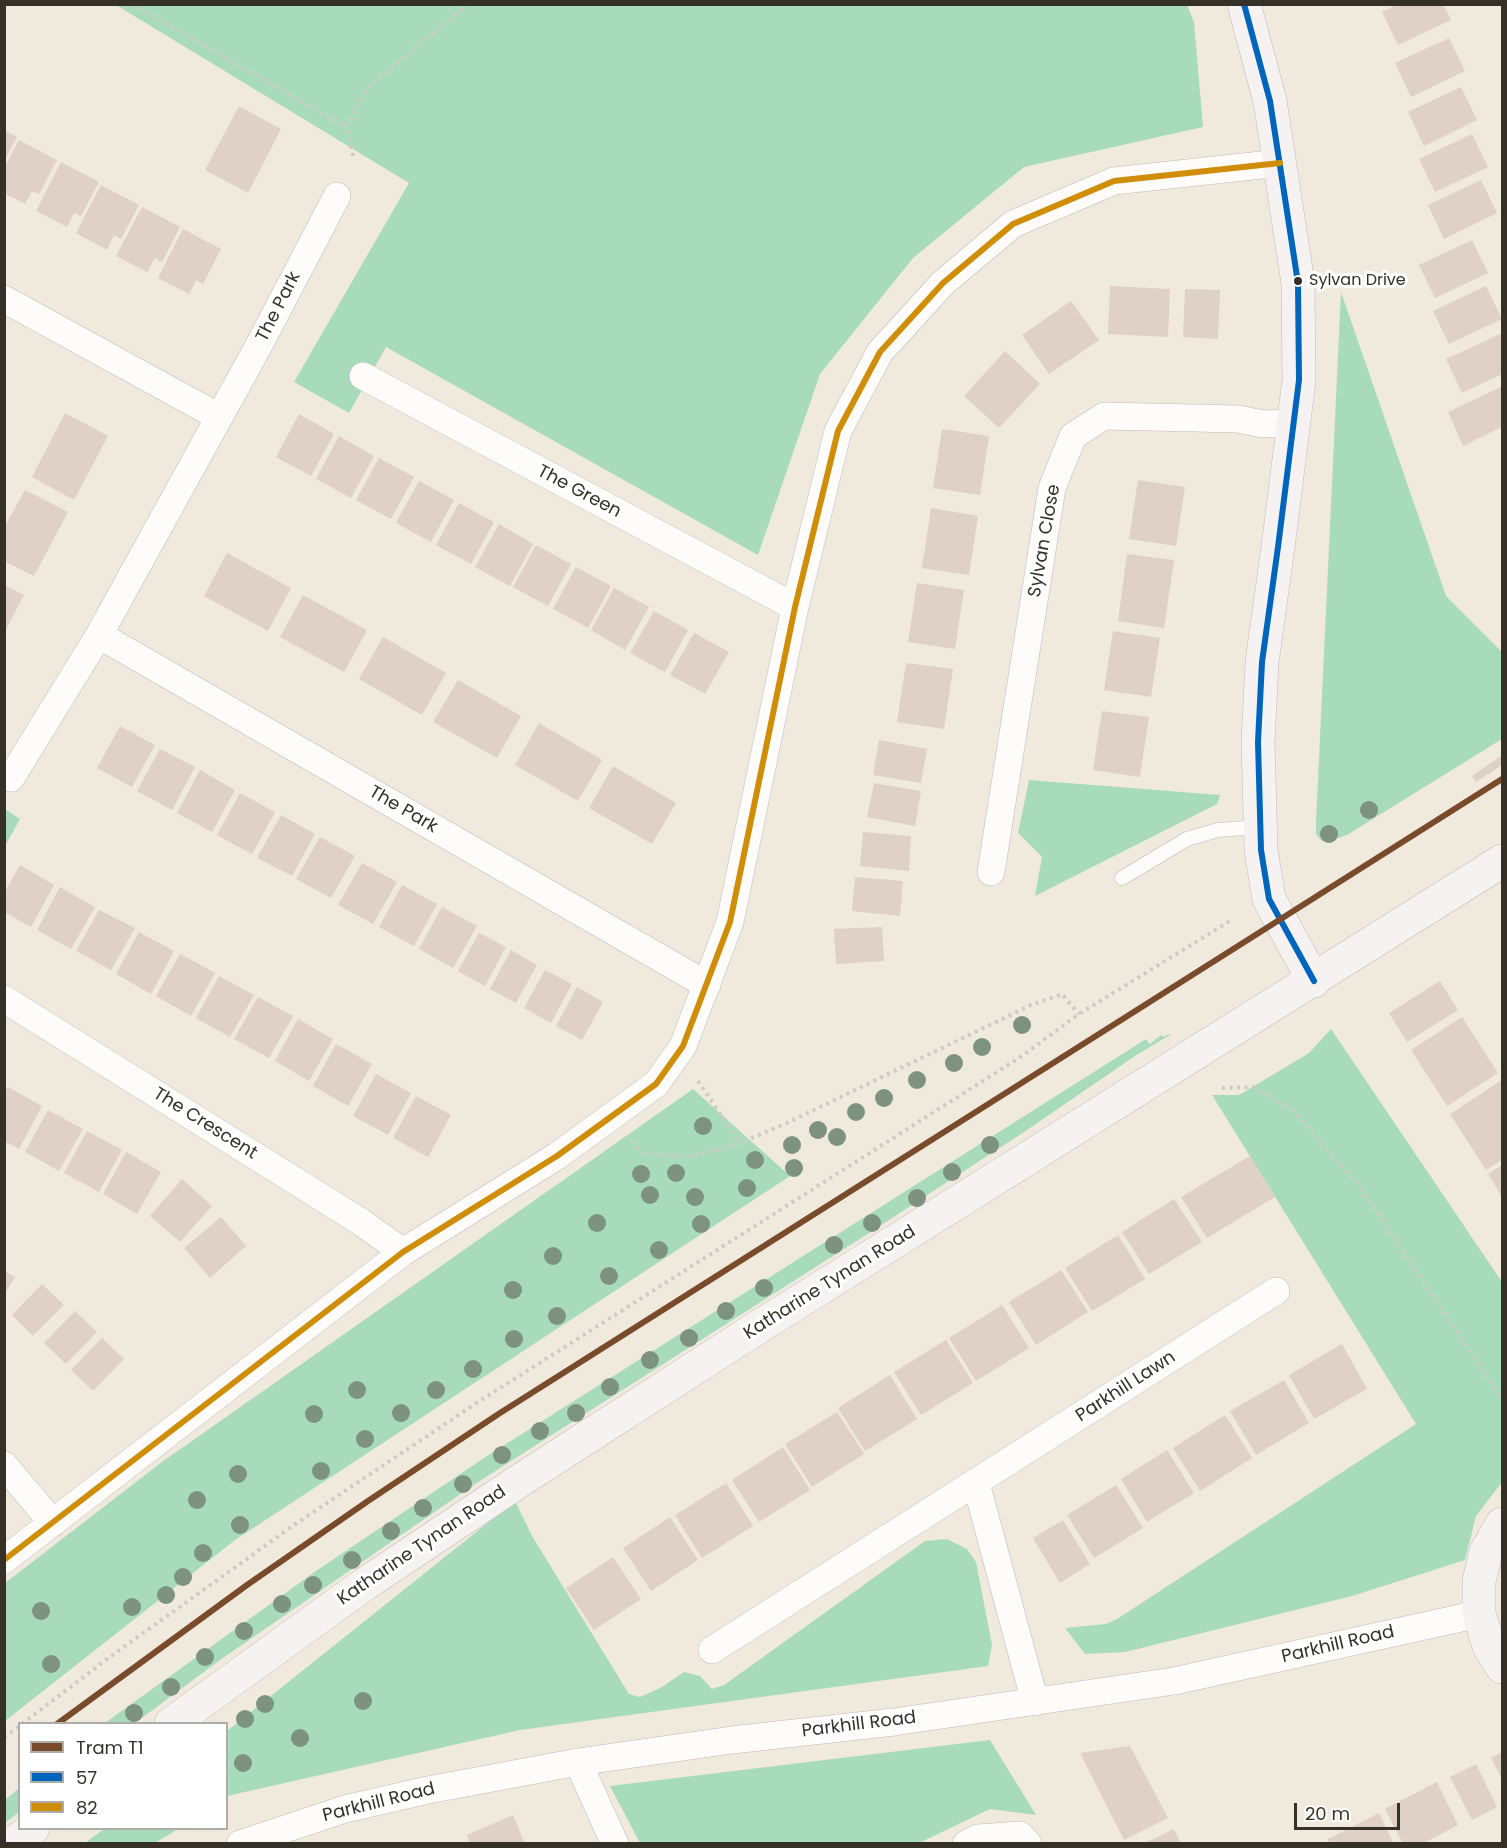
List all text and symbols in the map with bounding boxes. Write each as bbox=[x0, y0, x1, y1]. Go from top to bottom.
street label: The Park bbox=[252, 268, 306, 346]
place label: Sylvan Drive bbox=[1309, 271, 1406, 291]
marker: Sylvan Drive bbox=[1292, 275, 1304, 287]
street label: The Green bbox=[533, 461, 625, 523]
street label: Sylvan Close bbox=[1024, 483, 1066, 599]
street label: The Park bbox=[365, 782, 441, 838]
street label: The Crescent bbox=[149, 1083, 261, 1165]
street label: Katharine Tynan Road bbox=[740, 1221, 920, 1345]
street label: Parkhill Lawn bbox=[1072, 1347, 1180, 1427]
street label: Katharine Tynan Road bbox=[334, 1482, 510, 1610]
street label: Parkhill Road bbox=[1280, 1622, 1396, 1668]
street label: Parkhill Road bbox=[801, 1707, 917, 1743]
legend bbox=[18, 1722, 228, 1830]
text: Tram T1 bbox=[76, 1735, 143, 1760]
text: 57 bbox=[76, 1765, 97, 1790]
street label: Parkhill Road bbox=[321, 1779, 437, 1827]
scale bar bbox=[1297, 1791, 1404, 1829]
text: 82 bbox=[76, 1795, 98, 1820]
text: 20 m bbox=[1305, 1801, 1350, 1826]

